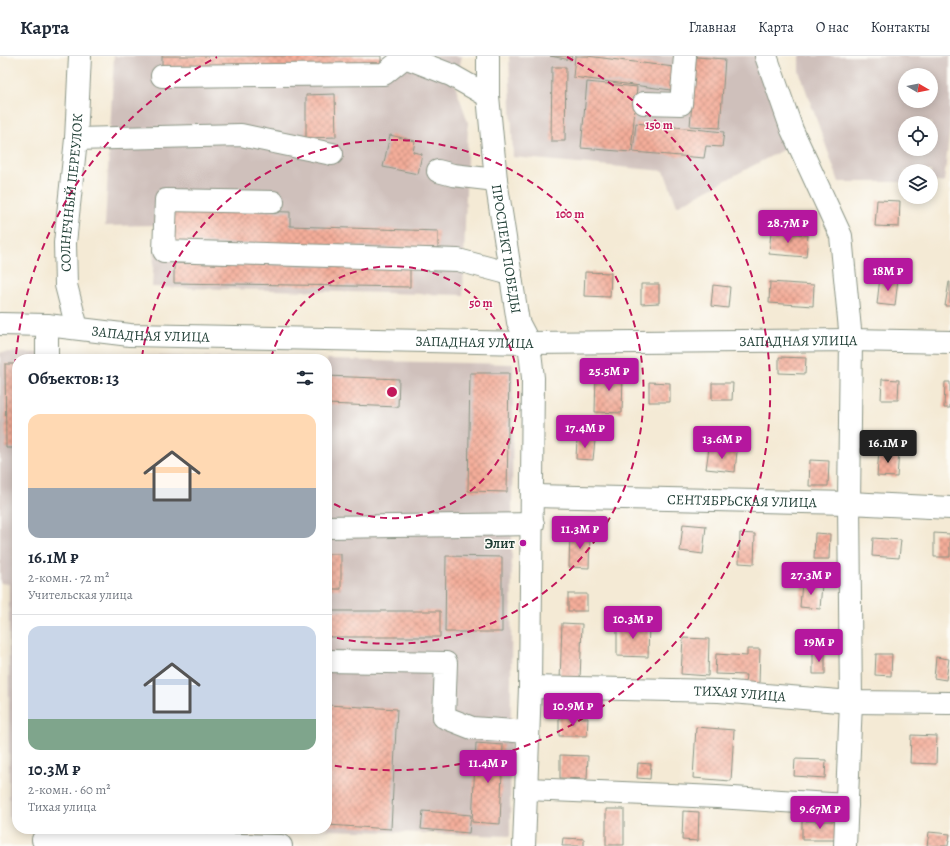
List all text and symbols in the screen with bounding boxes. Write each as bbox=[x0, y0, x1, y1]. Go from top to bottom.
text: Карта bbox=[20, 15, 69, 41]
text: Главная bbox=[689, 18, 736, 37]
text: Карта bbox=[758, 18, 794, 37]
text: О нас bbox=[816, 18, 849, 37]
text: Контакты bbox=[871, 18, 930, 37]
north arrow bbox=[898, 68, 938, 108]
map controls bbox=[898, 68, 938, 204]
street label: СОЛНЕЧНЫЙ ПЕРЕУЛОК bbox=[56, 113, 87, 272]
button: locate bbox=[898, 116, 938, 156]
text: 150 m bbox=[645, 117, 673, 133]
button: layers bbox=[898, 164, 938, 204]
street label: ПРОСПЕКТ ПОБЕДЫ bbox=[487, 183, 526, 315]
text: 100 m bbox=[556, 206, 584, 222]
pin: 28.7M ₽ bbox=[751, 210, 825, 244]
text: 28.7M ₽ bbox=[767, 214, 809, 231]
pin: 18M ₽ bbox=[860, 258, 916, 292]
text: 18M ₽ bbox=[873, 262, 903, 279]
text: 50 m bbox=[469, 295, 493, 311]
street label: ЗАПАДНАЯ УЛИЦА bbox=[90, 321, 210, 347]
street label: ЗАПАДНАЯ УЛИЦА bbox=[739, 331, 858, 351]
street label: ЗАПАДНАЯ УЛИЦА bbox=[415, 332, 534, 353]
pin: 25.5M ₽ bbox=[572, 358, 646, 392]
text: 25.5M ₽ bbox=[589, 362, 629, 379]
text: Объектов: 13 bbox=[28, 367, 119, 390]
icon: filters bbox=[294, 367, 316, 389]
centre of rings bbox=[385, 385, 399, 399]
pin: 17.4M ₽ bbox=[548, 415, 622, 449]
text: 17.4M ₽ bbox=[565, 419, 605, 436]
pin: 13.6M ₽ bbox=[685, 426, 759, 460]
text: 13.6M ₽ bbox=[702, 430, 742, 447]
pin: 16.1M ₽ bbox=[851, 430, 925, 464]
text: 16.1M ₽ bbox=[869, 434, 907, 451]
icon: home bbox=[136, 440, 208, 512]
street label: СЕНТЯБРЬСКАЯ УЛИЦА bbox=[667, 490, 818, 512]
pin: 11.3M ₽ bbox=[543, 516, 617, 550]
text: 11.3M ₽ bbox=[561, 520, 599, 537]
place label: Элит bbox=[484, 534, 516, 553]
marker: Элит bbox=[518, 538, 528, 548]
text: 16.1M ₽ bbox=[28, 546, 79, 569]
pin: 27.3M ₽ bbox=[774, 562, 848, 596]
text: 27.3M ₽ bbox=[791, 566, 831, 583]
text: 2-комн. · 72 m² bbox=[28, 569, 109, 586]
text: Учительская улица bbox=[28, 586, 133, 603]
pin: 10.3M ₽ bbox=[596, 606, 670, 640]
text: 10.3M ₽ bbox=[613, 610, 653, 627]
pin: 19M ₽ bbox=[791, 629, 847, 663]
text: 19M ₽ bbox=[804, 633, 834, 650]
icon: home bbox=[136, 652, 208, 724]
street label: ТИХАЯ УЛИЦА bbox=[694, 681, 787, 707]
pin: 10.9M ₽ bbox=[536, 693, 610, 727]
text: 10.9M ₽ bbox=[553, 697, 593, 714]
pin: 11.4M ₽ bbox=[451, 750, 525, 784]
text: 11.4M ₽ bbox=[469, 754, 507, 771]
text: 10.3M ₽ bbox=[28, 758, 81, 781]
text: 2-комн. · 60 m² bbox=[28, 781, 111, 798]
pin: 9.67M ₽ bbox=[783, 796, 857, 830]
text: Тихая улица bbox=[28, 798, 96, 815]
text: 9.67M ₽ bbox=[799, 800, 841, 817]

